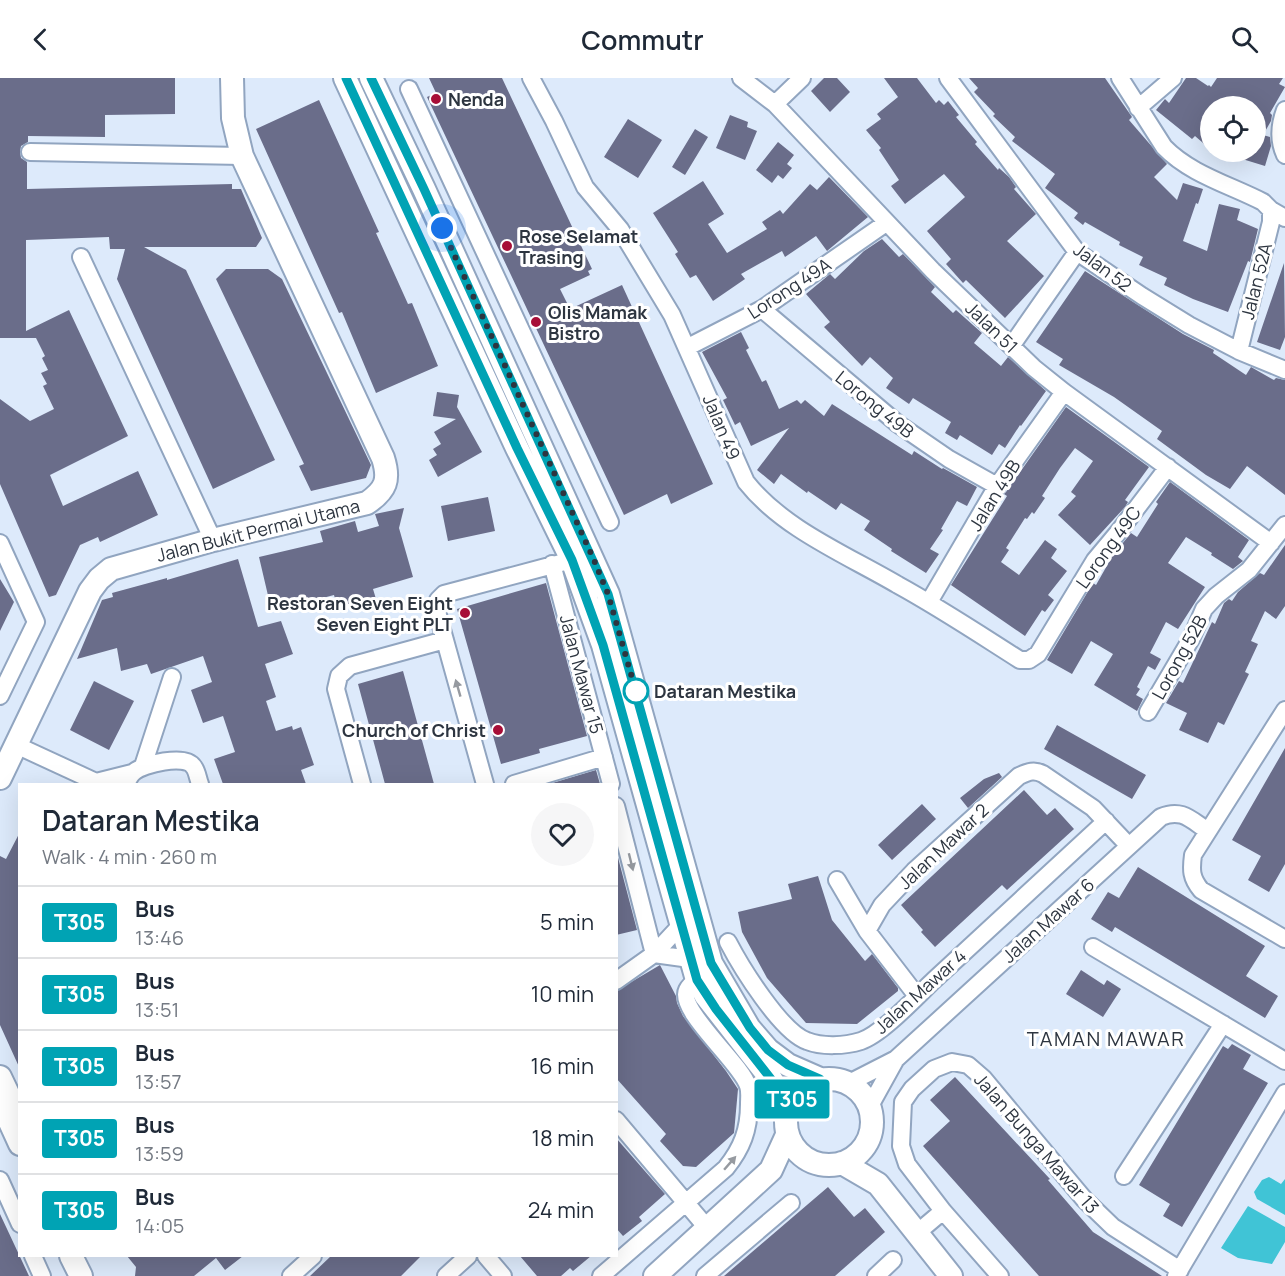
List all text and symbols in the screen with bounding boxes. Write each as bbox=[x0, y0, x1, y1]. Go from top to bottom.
text: Commutr bbox=[581, 21, 704, 58]
icon: back bbox=[24, 23, 57, 56]
icon: search bbox=[1228, 23, 1261, 56]
place label: Nenda bbox=[448, 87, 504, 111]
marker: Nenda bbox=[429, 92, 443, 106]
map controls bbox=[1200, 96, 1266, 162]
button: locate bbox=[1200, 96, 1266, 162]
your location bbox=[427, 213, 457, 243]
place label: Rose Selamat Trasing bbox=[519, 224, 638, 269]
street label: Jalan 52 bbox=[1069, 237, 1137, 297]
marker: Rose Selamat Trasing bbox=[500, 239, 514, 253]
street label: Jalan 52A bbox=[1235, 240, 1277, 322]
street label: Lorong 49A bbox=[743, 252, 836, 324]
street label: Jalan 51 bbox=[961, 296, 1023, 358]
place label: Olis Mamak Bistro bbox=[548, 300, 648, 345]
marker: Olis Mamak Bistro bbox=[529, 315, 543, 329]
street label: Lorong 49B bbox=[831, 365, 919, 443]
street label: Jalan 49 bbox=[698, 391, 746, 463]
street label: Jalan 49B bbox=[963, 455, 1025, 535]
street label: Jalan Bukit Permai Utama bbox=[154, 493, 362, 567]
street label: Lorong 49C bbox=[1070, 501, 1146, 593]
place label: Restoran Seven Eight Seven Eight PLT bbox=[267, 591, 453, 636]
marker: Restoran Seven Eight Seven Eight PLT bbox=[458, 606, 472, 620]
street label: Lorong 52B bbox=[1146, 611, 1212, 703]
street label: Jalan Mawar 15 bbox=[555, 612, 609, 736]
marker: Dataran Mestika bbox=[623, 678, 649, 704]
one-way arrow bbox=[453, 679, 462, 697]
place label: Dataran Mestika bbox=[654, 679, 796, 703]
place label: Church of Christ bbox=[342, 718, 486, 742]
marker: Church of Christ bbox=[491, 723, 505, 737]
street label: Jalan Mawar 2 bbox=[893, 798, 993, 894]
text: Dataran Mestika bbox=[42, 801, 260, 839]
button: heart bbox=[531, 803, 594, 866]
text: Walk · 4 min · 260 m bbox=[42, 843, 217, 870]
one-way arrow bbox=[626, 853, 636, 872]
street label: Jalan Mawar 6 bbox=[997, 872, 1099, 968]
text: Bus bbox=[135, 894, 175, 924]
text: 5 min bbox=[540, 907, 594, 937]
text: T305 bbox=[54, 908, 105, 936]
text: 13:46 bbox=[135, 924, 184, 951]
street label: Jalan Mawar 4 bbox=[869, 943, 971, 1039]
text: Bus bbox=[135, 966, 175, 996]
text: 10 min bbox=[531, 979, 594, 1009]
text: T305 bbox=[54, 980, 105, 1008]
text: 13:51 bbox=[135, 996, 179, 1023]
district label: TAMAN MAWAR bbox=[1027, 1025, 1185, 1052]
text: Bus bbox=[135, 1038, 175, 1068]
text: 16 min bbox=[531, 1051, 594, 1081]
text: T305 bbox=[54, 1052, 105, 1080]
text: 13:57 bbox=[135, 1068, 182, 1095]
street label: Jalan Bunga Mawar 13 bbox=[969, 1068, 1105, 1218]
line badge: T305 bbox=[750, 1080, 834, 1118]
text: T305 bbox=[766, 1085, 818, 1113]
text: Bus bbox=[135, 1110, 175, 1140]
text: 18 min bbox=[531, 1123, 594, 1153]
text: T305 bbox=[54, 1124, 105, 1152]
text: 13:59 bbox=[135, 1140, 184, 1167]
one-way arrow bbox=[723, 1155, 737, 1170]
text: Bus bbox=[135, 1182, 175, 1212]
text: 24 min bbox=[528, 1195, 594, 1225]
text: T305 bbox=[54, 1196, 105, 1224]
text: 14:05 bbox=[135, 1212, 184, 1239]

